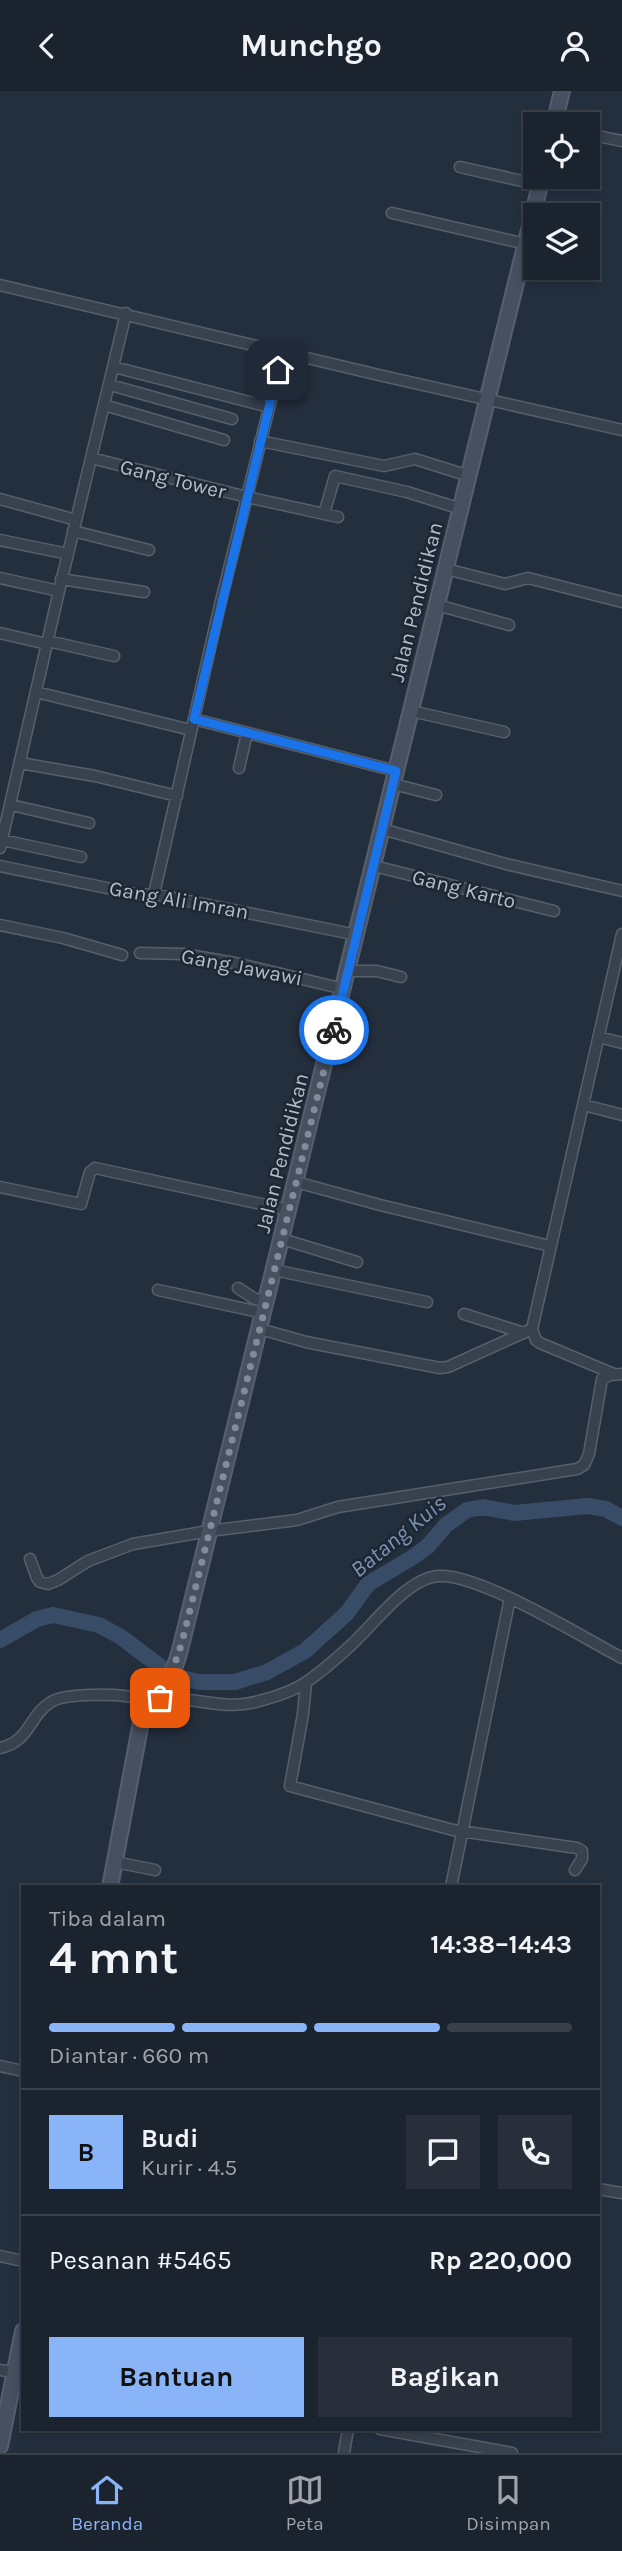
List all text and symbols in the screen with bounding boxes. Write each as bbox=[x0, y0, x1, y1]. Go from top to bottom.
icon: back bbox=[28, 27, 66, 65]
text: Munchgo bbox=[240, 27, 382, 64]
icon: person bbox=[556, 27, 594, 65]
map controls bbox=[523, 112, 600, 280]
button: locate bbox=[523, 112, 600, 189]
button: layers bbox=[523, 203, 600, 280]
pin bbox=[248, 340, 308, 400]
icon: home bbox=[259, 351, 297, 389]
street label: Gang Tower bbox=[117, 454, 229, 504]
street label: Jalan Pendidikan bbox=[385, 520, 447, 684]
street label: Gang Karto bbox=[410, 865, 518, 913]
street label: Gang Ali Imran bbox=[107, 876, 251, 924]
street label: Gang Jawawi bbox=[179, 943, 305, 991]
courier bbox=[299, 995, 369, 1065]
icon: bike bbox=[315, 1011, 353, 1049]
street label: Jalan Pendidikan bbox=[251, 1071, 313, 1235]
water label: Batang Kuis bbox=[345, 1490, 452, 1583]
pin bbox=[130, 1668, 190, 1728]
icon: bag bbox=[141, 1679, 179, 1717]
text: Tiba dalam bbox=[49, 1905, 166, 1932]
text: 14:38–14:43 bbox=[430, 1929, 572, 1960]
text: 4 mnt bbox=[49, 1931, 178, 1985]
text: Diantar · 660 m bbox=[49, 2042, 209, 2069]
button: chat bbox=[406, 2115, 480, 2189]
button: phone bbox=[498, 2115, 572, 2189]
text: Budi bbox=[141, 2123, 199, 2154]
text: B bbox=[78, 2137, 94, 2168]
text: Kurir · 4.5 bbox=[141, 2154, 237, 2181]
text: Pesanan #5465 bbox=[49, 2245, 232, 2276]
text: Rp 220,000 bbox=[429, 2245, 572, 2276]
button: Bantuan bbox=[49, 2337, 304, 2417]
button: Bagikan bbox=[318, 2337, 572, 2417]
tab: Beranda bbox=[71, 2471, 143, 2535]
tab: Peta bbox=[286, 2471, 324, 2535]
tab: Disimpan bbox=[466, 2471, 551, 2535]

